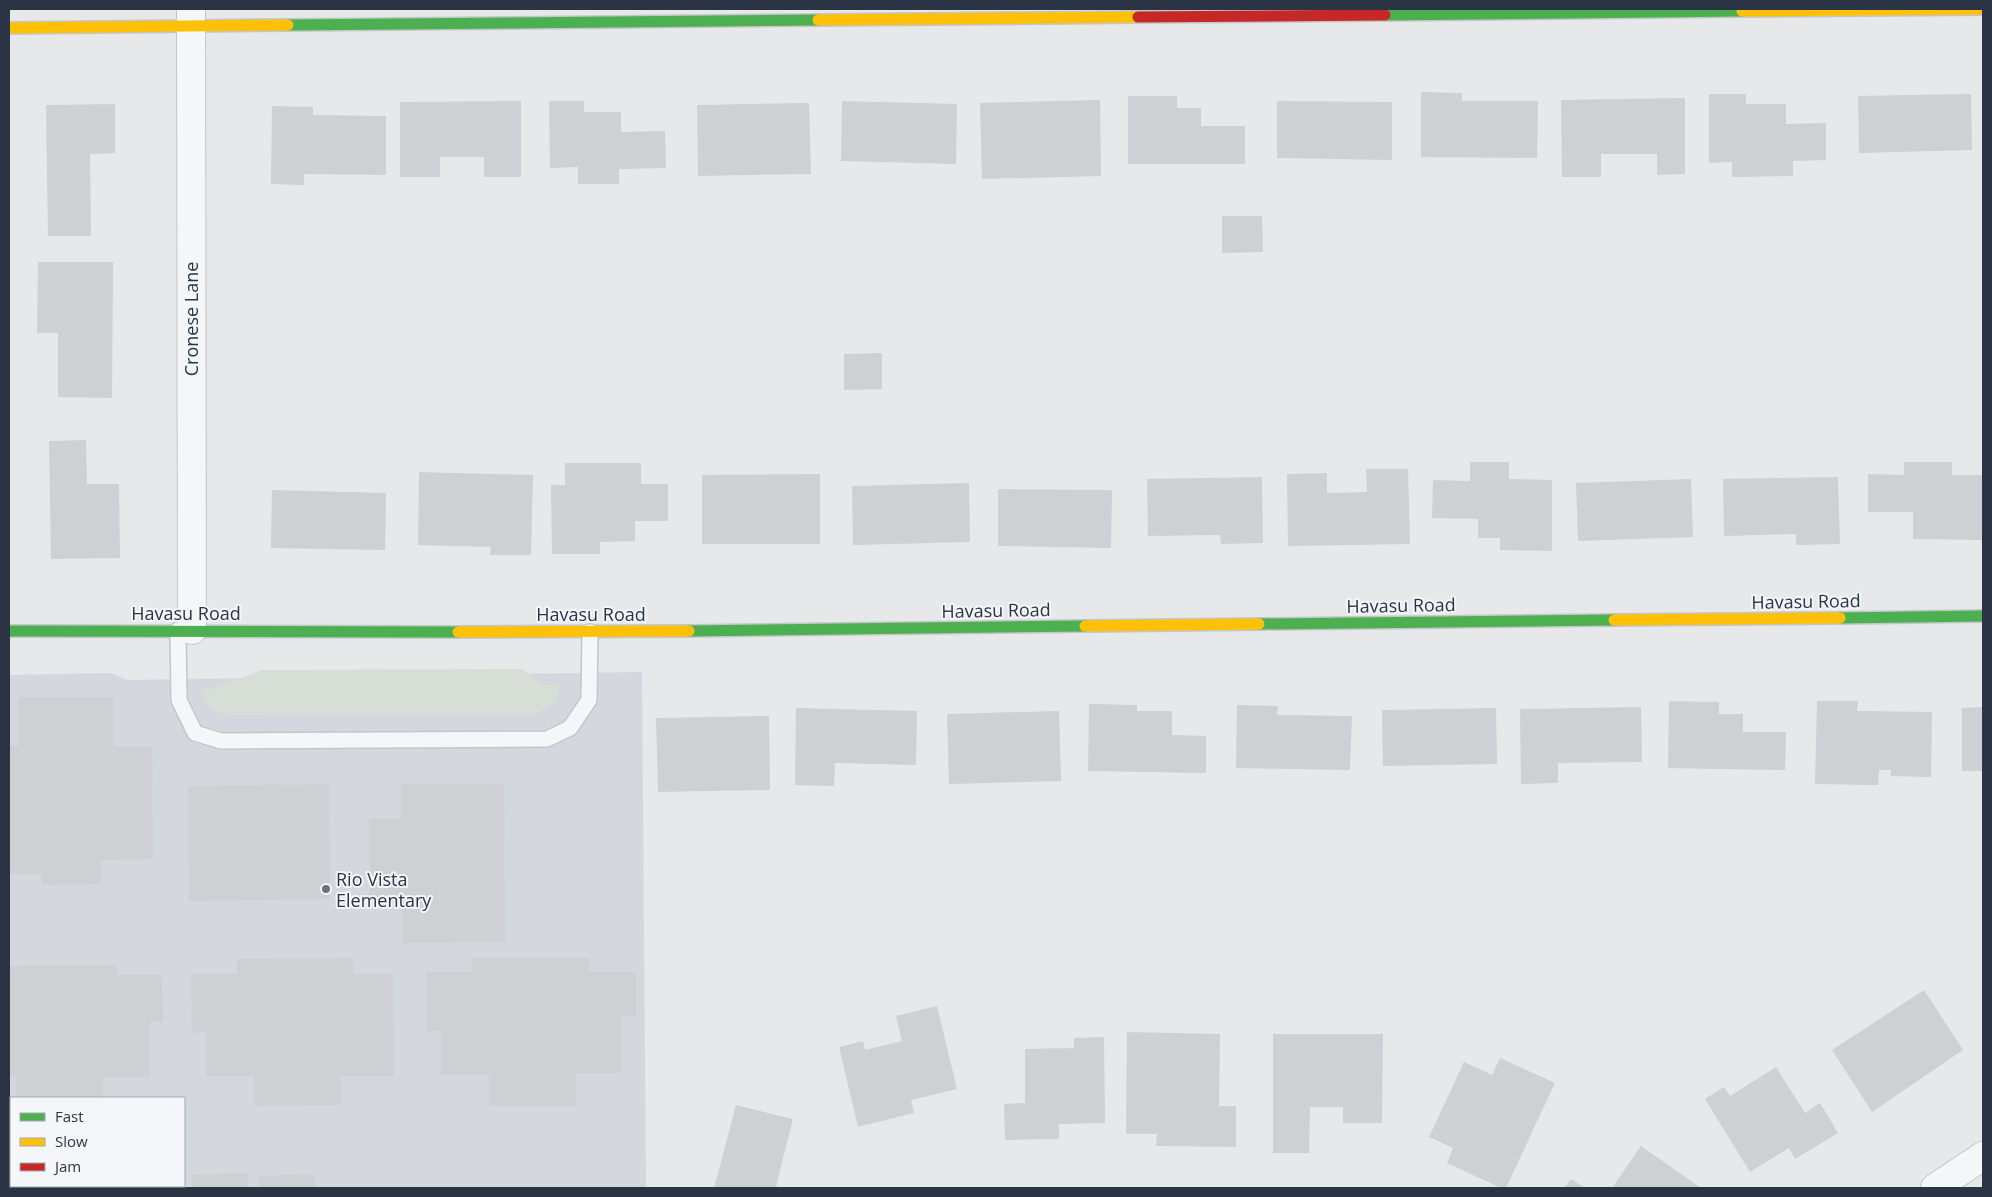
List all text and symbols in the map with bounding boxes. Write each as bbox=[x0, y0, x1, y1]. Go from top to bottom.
street label: Cronese Lane bbox=[179, 262, 203, 376]
street label: Havasu Road bbox=[1751, 588, 1861, 614]
street label: Havasu Road bbox=[1346, 592, 1456, 618]
street label: Havasu Road bbox=[941, 597, 1051, 623]
street label: Havasu Road bbox=[131, 601, 241, 625]
street label: Havasu Road bbox=[536, 602, 646, 626]
place label: Rio Vista Elementary bbox=[336, 867, 432, 912]
marker: Rio Vista Elementary bbox=[320, 883, 332, 895]
legend bbox=[10, 1097, 185, 1187]
text: Fast bbox=[55, 1106, 84, 1126]
text: Slow bbox=[55, 1131, 88, 1151]
text: Jam bbox=[53, 1156, 81, 1176]

